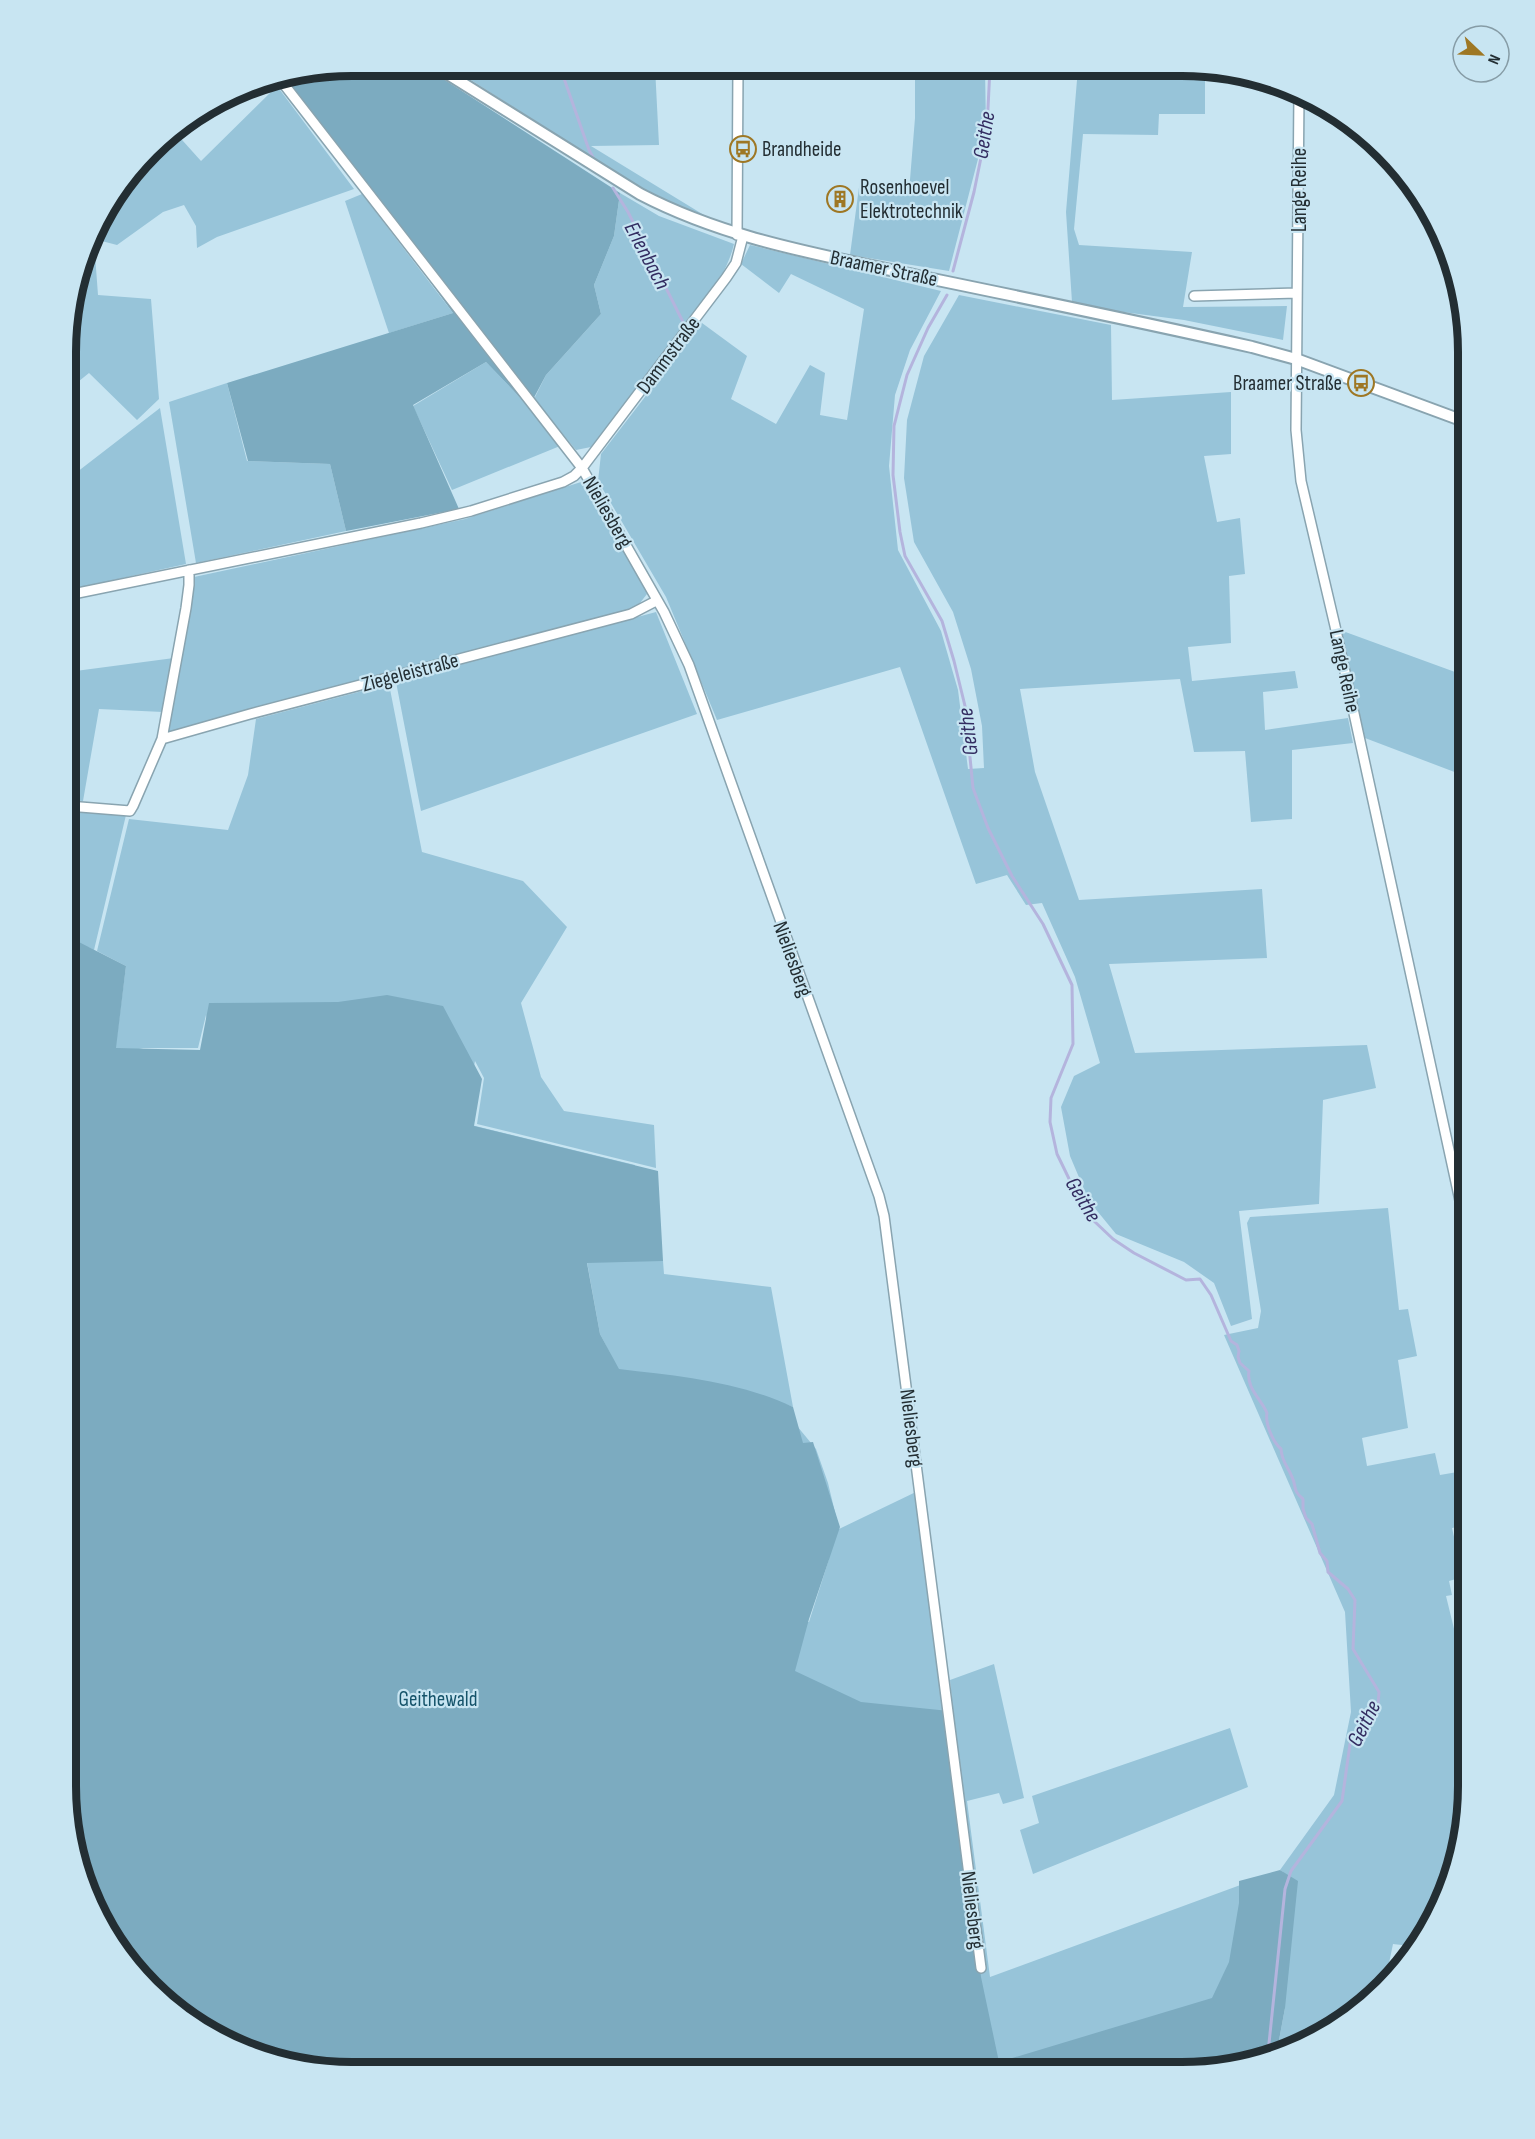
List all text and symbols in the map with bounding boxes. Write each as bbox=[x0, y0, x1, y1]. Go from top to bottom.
north arrow bbox=[1451, 24, 1511, 84]
text: N bbox=[1483, 52, 1504, 67]
water label: Geithe bbox=[967, 109, 1002, 161]
bus stop icon: Brandheide bbox=[728, 134, 758, 164]
place label: Brandheide bbox=[762, 137, 841, 162]
street label: Lange Reihe bbox=[1287, 148, 1312, 232]
place label: Rosenhoevel Elektrotechnik bbox=[860, 175, 963, 224]
building icon: Rosenhoevel Elektrotechnik bbox=[825, 184, 855, 214]
water label: Erlenbach bbox=[618, 217, 676, 294]
street label: Braamer Straße bbox=[828, 245, 940, 292]
street label: Dammstraße bbox=[631, 312, 706, 399]
bus stop icon: Braamer Straße bbox=[1346, 368, 1376, 398]
place label: Braamer Straße bbox=[1233, 371, 1342, 396]
street label: Nieliesberg bbox=[577, 472, 638, 552]
street label: Lange Reihe bbox=[1324, 627, 1365, 715]
street label: Ziegeleistraße bbox=[359, 648, 461, 697]
water label: Geithe bbox=[952, 706, 985, 757]
street label: Nieliesberg bbox=[767, 918, 818, 1000]
water label: Geithe bbox=[1059, 1172, 1107, 1228]
street label: Nieliesberg bbox=[894, 1388, 929, 1468]
park label: Geithewald bbox=[399, 1687, 477, 1712]
water label: Geithe bbox=[1341, 1696, 1387, 1751]
street label: Nieliesberg bbox=[955, 1870, 990, 1950]

